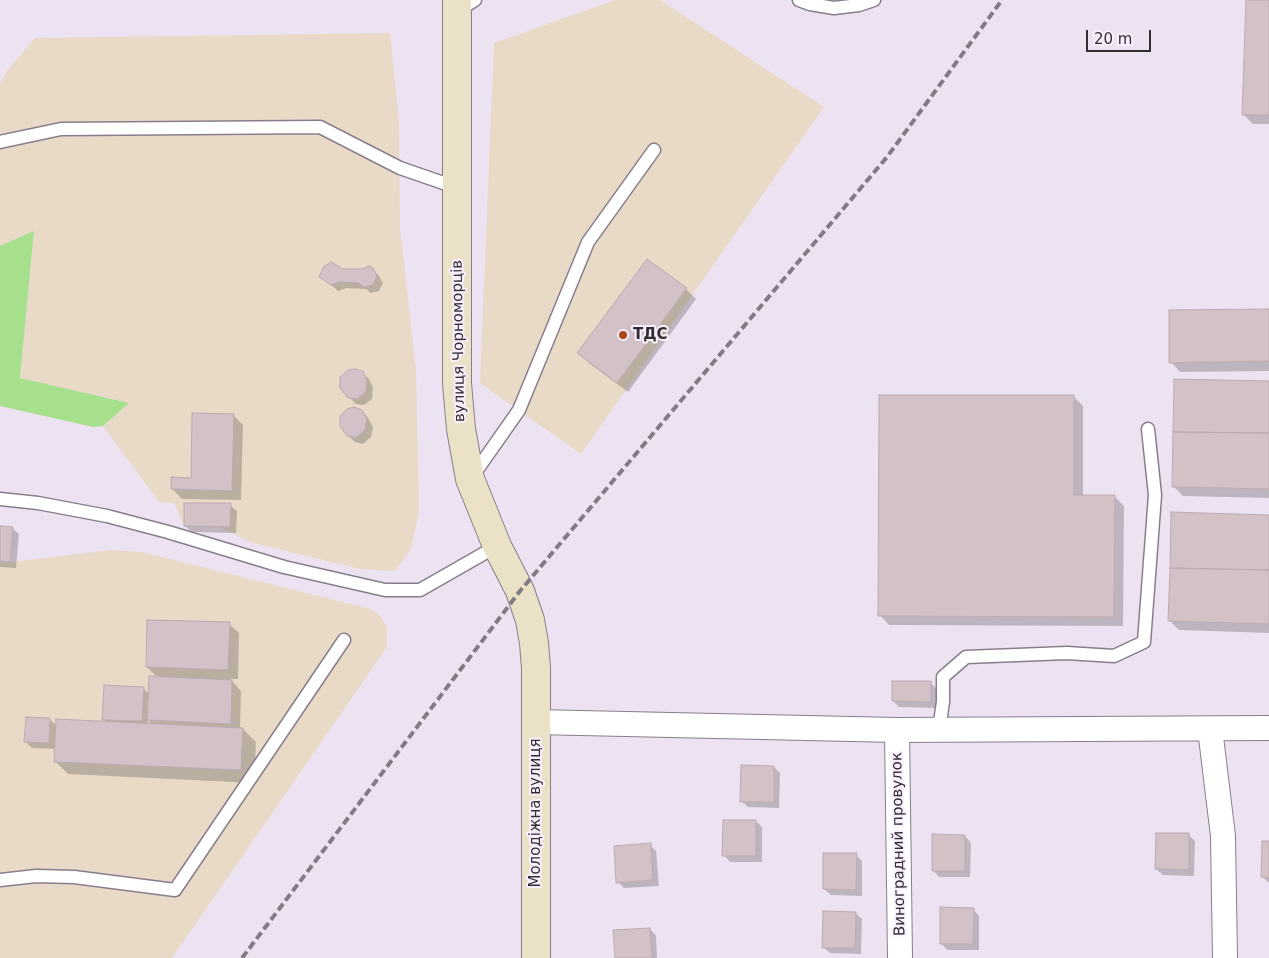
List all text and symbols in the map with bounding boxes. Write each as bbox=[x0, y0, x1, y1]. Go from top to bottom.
scale bar bbox=[1089, 20, 1154, 52]
text: 20 m bbox=[1094, 30, 1132, 48]
street label: вулиця Чорноморців bbox=[449, 260, 469, 422]
place label: ТДС bbox=[633, 326, 668, 344]
marker: ТДС bbox=[617, 329, 629, 341]
street label: Молодіжна вулиця bbox=[527, 739, 545, 887]
street label: Виноградний провулок bbox=[888, 752, 910, 936]

